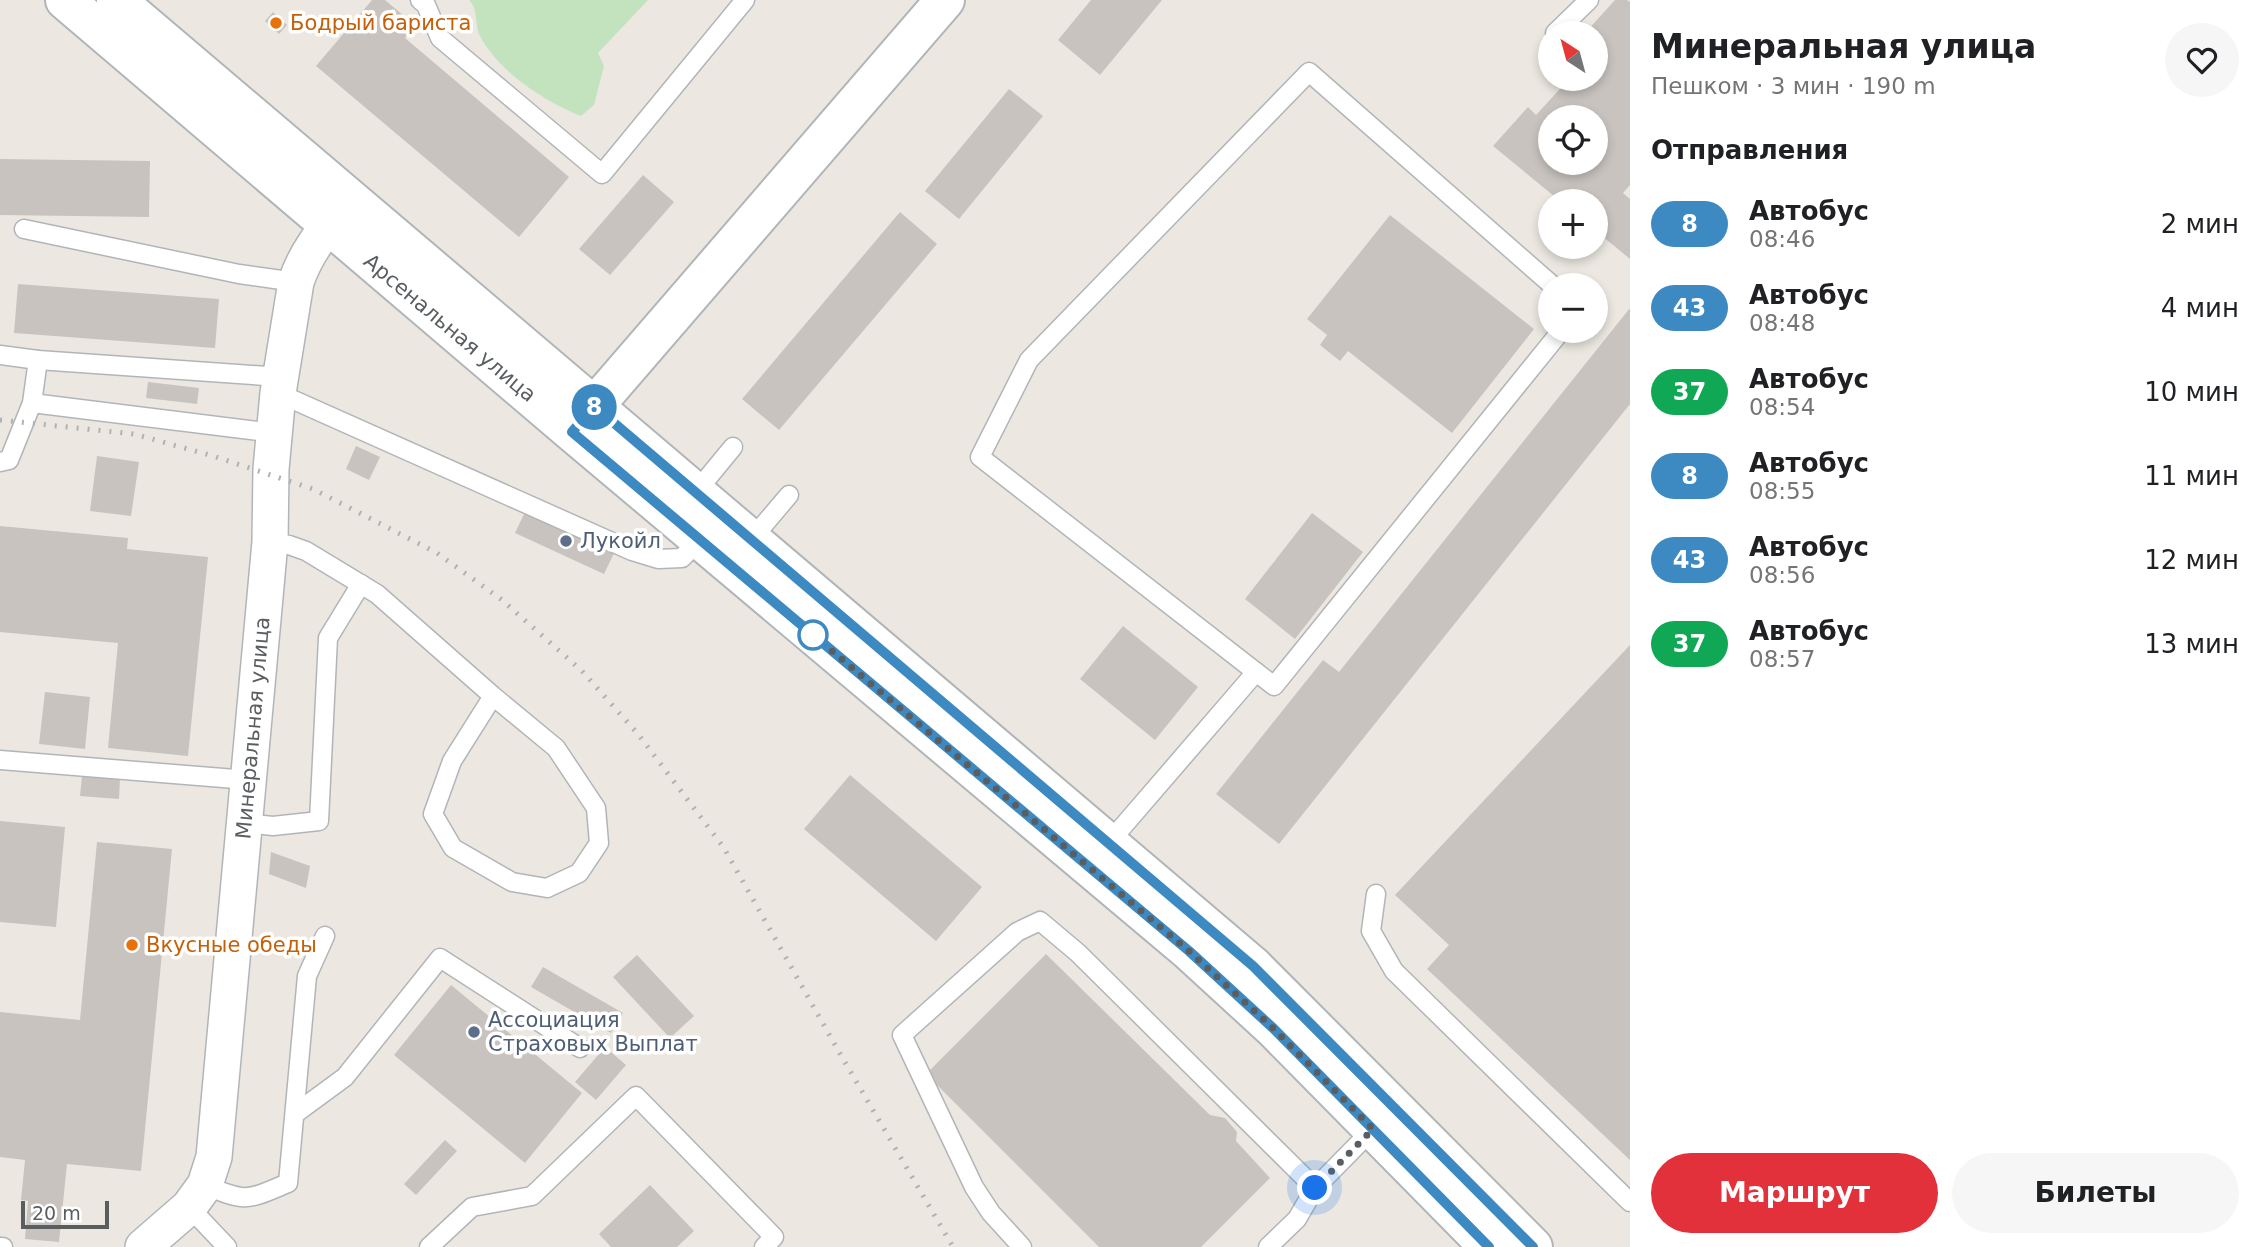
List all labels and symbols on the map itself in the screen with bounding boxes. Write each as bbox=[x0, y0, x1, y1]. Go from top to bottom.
place label: Бодрый бариста bbox=[290, 11, 471, 35]
marker: Бодрый бариста bbox=[268, 15, 284, 31]
north arrow bbox=[1538, 21, 1608, 91]
street label: Арсенальная улица bbox=[359, 249, 541, 407]
line badge: 8 bbox=[571, 384, 617, 430]
place label: Лукойл bbox=[580, 529, 661, 553]
marker: Лукойл bbox=[558, 533, 574, 549]
street label: Минеральная улица bbox=[231, 616, 275, 840]
unlabelled marker bbox=[798, 620, 828, 650]
place label: Вкусные обеды bbox=[146, 933, 317, 957]
marker: Вкусные обеды bbox=[124, 937, 140, 953]
place label: Ассоциация Страховых Выплат bbox=[488, 1008, 698, 1056]
marker: Ассоциация Страховых Выплат bbox=[466, 1024, 482, 1040]
your location bbox=[1297, 1170, 1332, 1205]
scale bar bbox=[21, 1198, 108, 1230]

